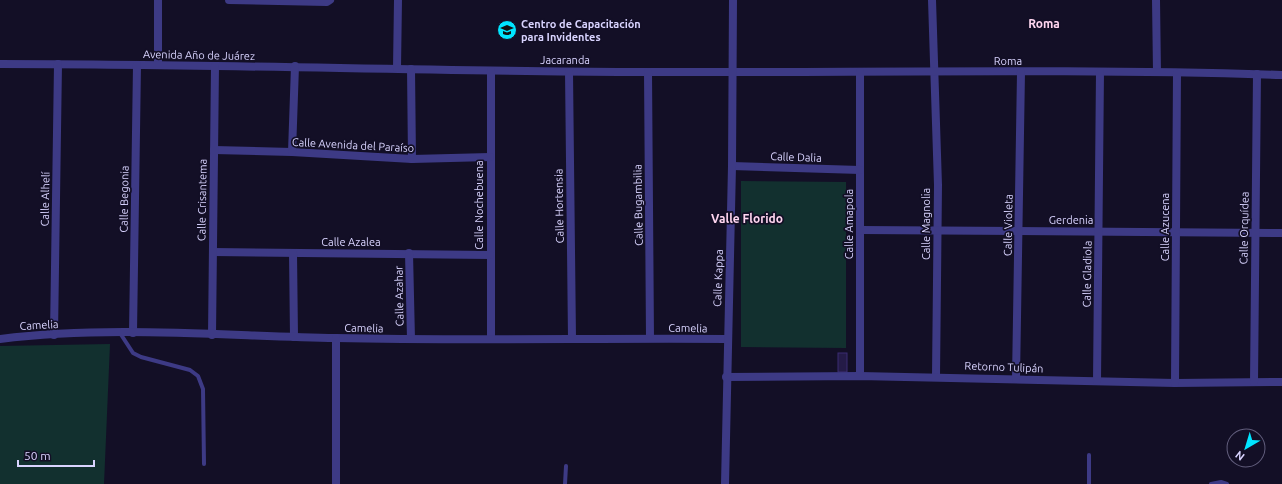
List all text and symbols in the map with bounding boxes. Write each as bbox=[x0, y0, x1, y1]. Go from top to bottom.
district label: Roma bbox=[1028, 17, 1060, 30]
place label: Centro de Capacitación para Invidentes bbox=[521, 18, 641, 43]
school or university icon: Centro de Capacitación para Invidentes bbox=[496, 19, 518, 41]
street label: Avenida Año de Juárez bbox=[143, 48, 255, 62]
street label: Jacaranda bbox=[540, 54, 590, 66]
street label: Roma bbox=[994, 55, 1022, 67]
street label: Calle Avenida del Paraíso bbox=[292, 136, 414, 154]
street label: Calle Dalia bbox=[770, 150, 822, 164]
street label: Calle Crisantema bbox=[195, 159, 209, 241]
street label: Calle Nochebuena bbox=[473, 160, 485, 250]
street label: Calle Bugambilia bbox=[631, 164, 645, 246]
street label: Calle Begonia bbox=[117, 165, 131, 233]
street label: Calle Hortensia bbox=[552, 169, 566, 243]
street label: Calle Alhelí bbox=[39, 171, 51, 226]
street label: Calle Magnolia bbox=[920, 188, 932, 260]
street label: Calle Amapola bbox=[843, 189, 855, 259]
street label: Calle Orquídea bbox=[1237, 191, 1251, 265]
street label: Calle Azucena bbox=[1159, 193, 1171, 261]
street label: Calle Violeta bbox=[1001, 194, 1015, 256]
district label: Valle Florido bbox=[711, 212, 783, 225]
street label: Gerdenia bbox=[1049, 214, 1093, 226]
street label: Calle Azalea bbox=[321, 236, 381, 248]
street label: Calle Gladiola bbox=[1080, 241, 1094, 307]
street label: Calle Kappa bbox=[711, 249, 725, 307]
street label: Calle Azahar bbox=[392, 265, 406, 327]
street label: Camelia bbox=[19, 318, 59, 332]
street label: Camelia bbox=[344, 322, 384, 334]
street label: Camelia bbox=[668, 322, 708, 334]
street label: Retorno Tulipán bbox=[964, 360, 1044, 374]
north arrow bbox=[1226, 428, 1266, 468]
scale bar bbox=[18, 442, 94, 468]
text: 50 m bbox=[24, 449, 51, 462]
text: N bbox=[1233, 449, 1247, 463]

